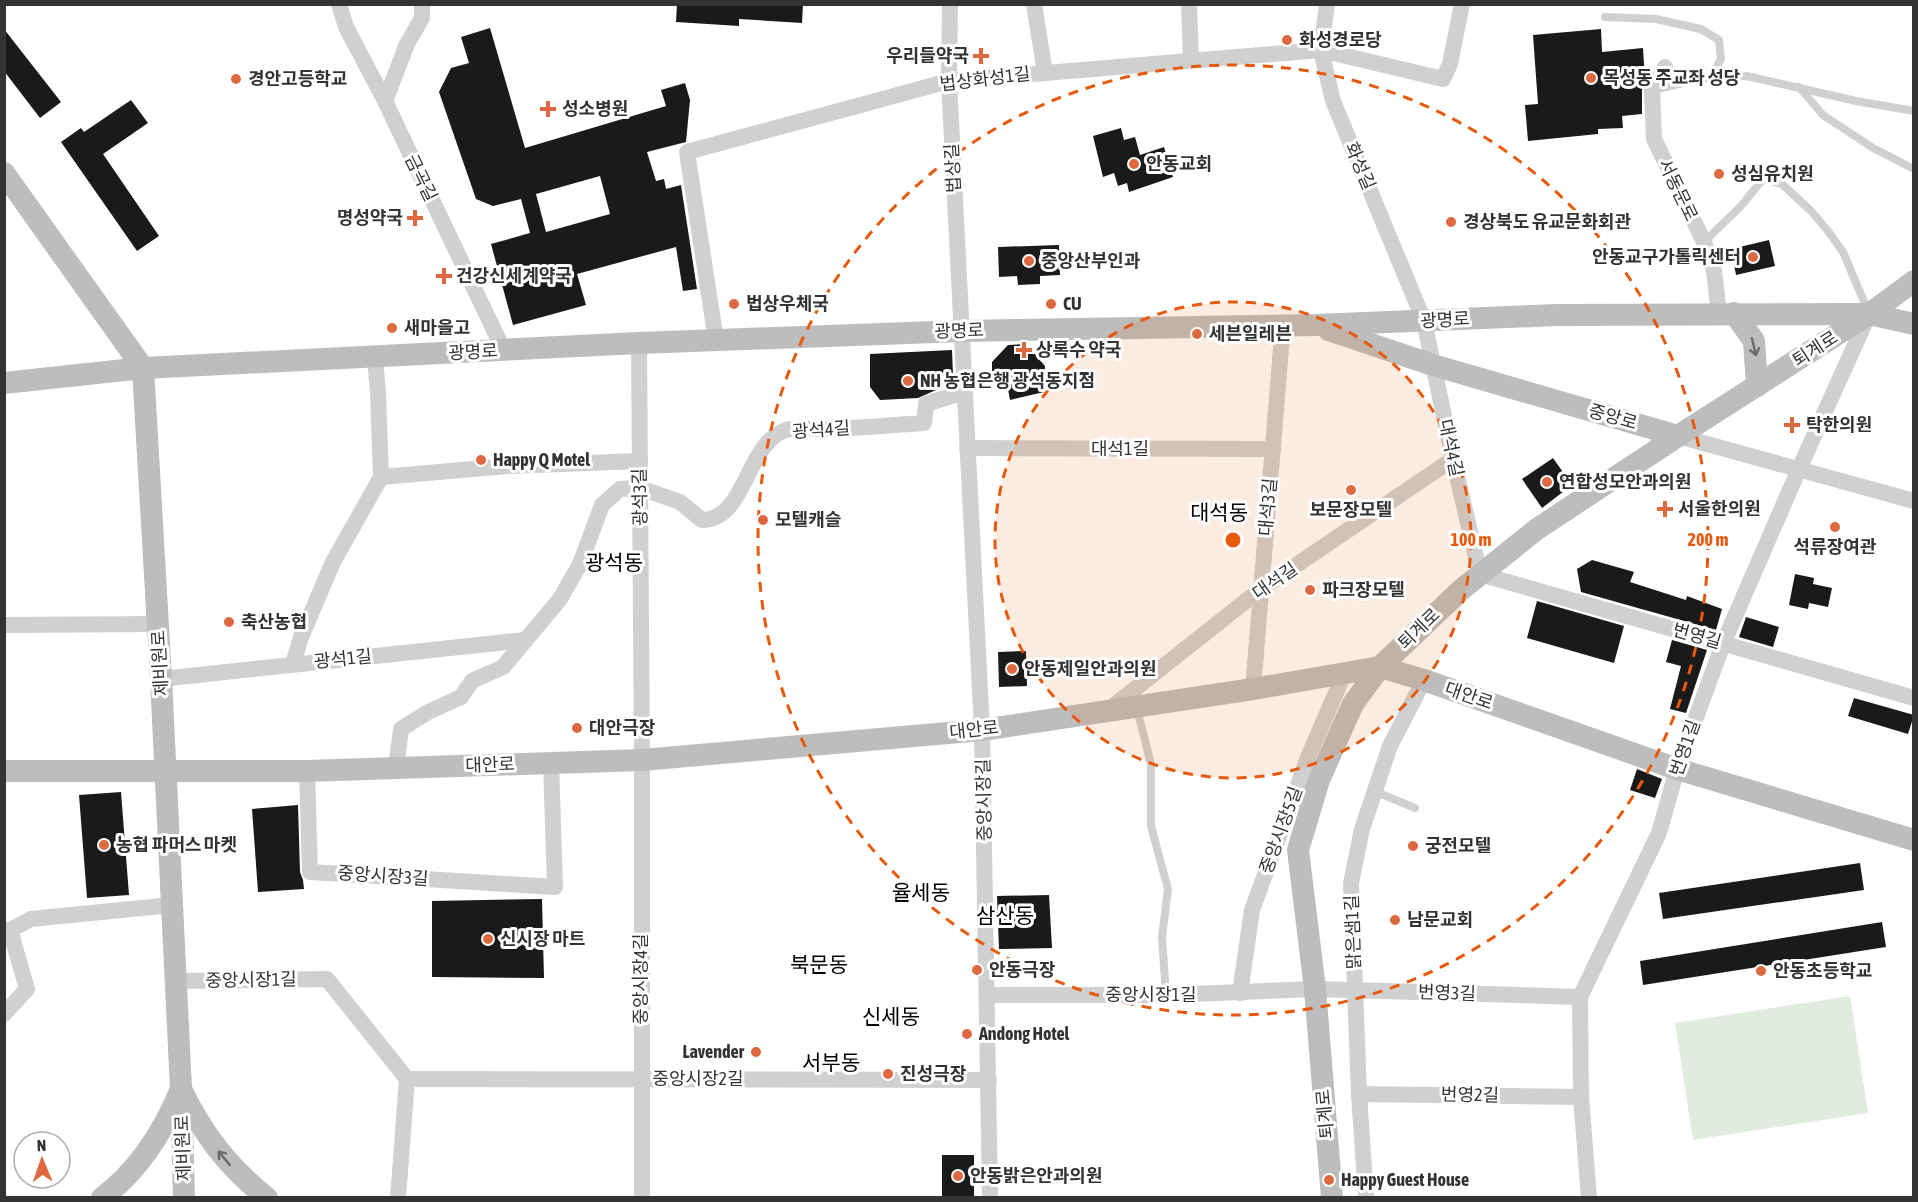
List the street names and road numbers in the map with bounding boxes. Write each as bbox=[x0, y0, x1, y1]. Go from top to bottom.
street label: 법상화성1길 bbox=[938, 63, 1032, 94]
street label: 화성길 bbox=[1341, 139, 1380, 193]
street label: 법상길 bbox=[941, 143, 964, 193]
street label: 금곡길 bbox=[401, 151, 442, 205]
street label: 서동문로 bbox=[1654, 155, 1702, 224]
street label: 광명로 bbox=[1420, 308, 1470, 331]
street label: 광명로 bbox=[934, 319, 984, 342]
street label: 퇴계로 bbox=[1788, 326, 1841, 371]
street label: 광명로 bbox=[448, 340, 498, 363]
street label: 중앙로 bbox=[1586, 400, 1640, 433]
street label: 광석4길 bbox=[791, 417, 851, 442]
street label: 대석4길 bbox=[1435, 417, 1468, 479]
street label: 대석1길 bbox=[1091, 438, 1149, 459]
street label: 광석3길 bbox=[628, 468, 651, 526]
street label: 대석3길 bbox=[1255, 477, 1280, 537]
street label: 대석길 bbox=[1248, 558, 1301, 603]
street label: 퇴계로 bbox=[1393, 604, 1444, 653]
street label: 번영길 bbox=[1670, 619, 1724, 652]
street label: 제비원로 bbox=[147, 629, 172, 697]
street label: 광석1길 bbox=[313, 645, 373, 672]
street label: 대안로 bbox=[1442, 678, 1496, 714]
street label: 대안로 bbox=[948, 716, 1000, 743]
street label: 번영1길 bbox=[1665, 717, 1704, 779]
street label: 대안로 bbox=[465, 753, 515, 776]
street label: 중앙시장길 bbox=[972, 758, 995, 842]
street label: 중앙시장5길 bbox=[1255, 783, 1306, 876]
street label: 중앙시장3길 bbox=[337, 862, 429, 889]
street label: 맑은샘1길 bbox=[1341, 894, 1364, 970]
street label: 중앙시장4길 bbox=[630, 933, 651, 1025]
street label: 중앙시장1길 bbox=[205, 968, 297, 991]
street label: 번영3길 bbox=[1418, 981, 1476, 1004]
street label: 중앙시장1길 bbox=[1105, 984, 1197, 1005]
street label: 중앙시장2길 bbox=[652, 1068, 744, 1089]
street label: 번영2길 bbox=[1441, 1083, 1499, 1106]
street label: 퇴계로 bbox=[1312, 1088, 1337, 1140]
street label: 제비원로 bbox=[171, 1115, 194, 1181]

